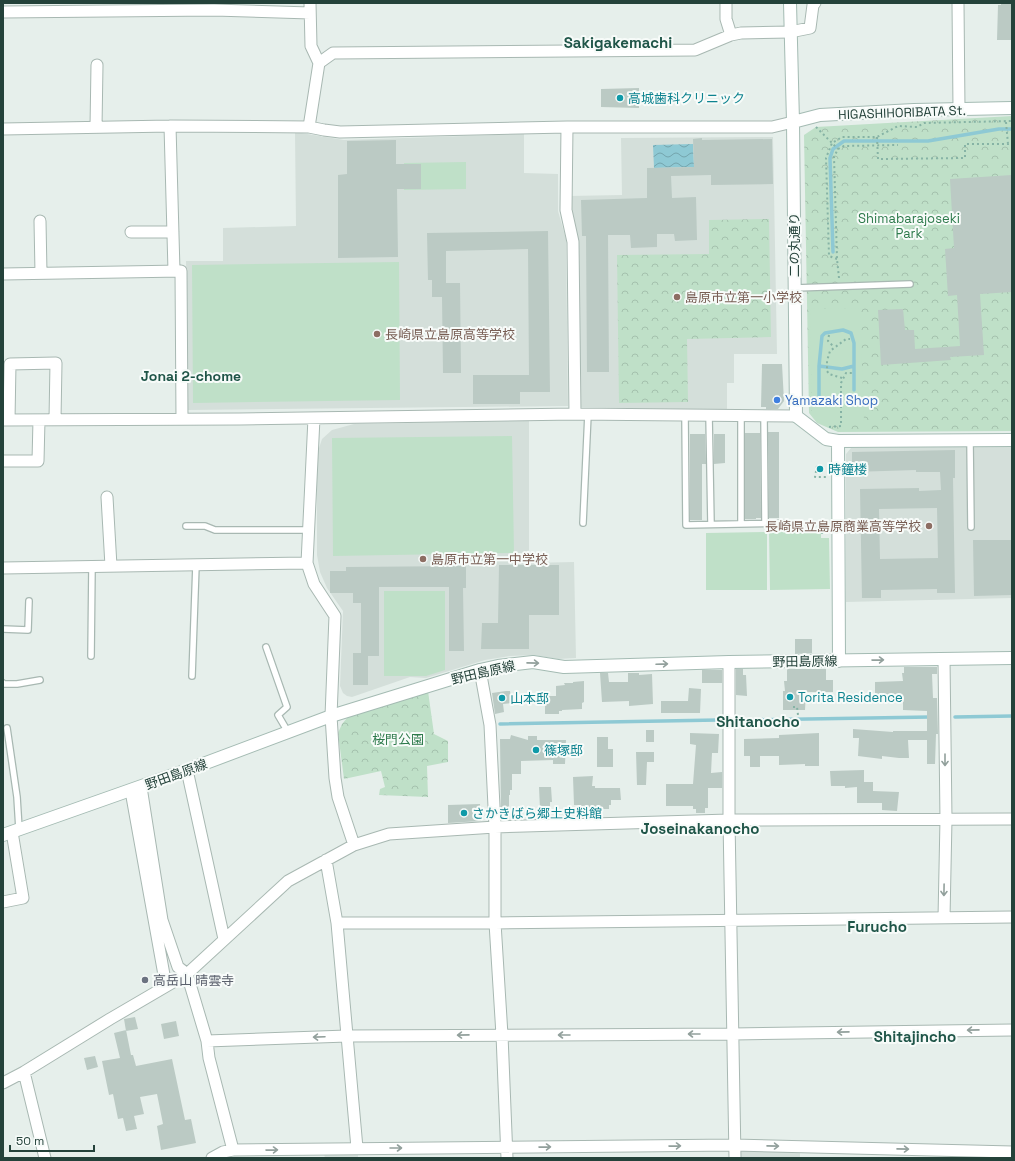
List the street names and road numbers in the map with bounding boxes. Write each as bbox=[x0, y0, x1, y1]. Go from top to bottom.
street label: HIGASHIHORIBATA St. bbox=[838, 102, 966, 123]
street label: 二の丸通り bbox=[786, 212, 803, 278]
street label: 野田島原線 bbox=[772, 652, 838, 671]
street label: 野田島原線 bbox=[450, 657, 517, 688]
street label: 野田島原線 bbox=[143, 755, 210, 794]

